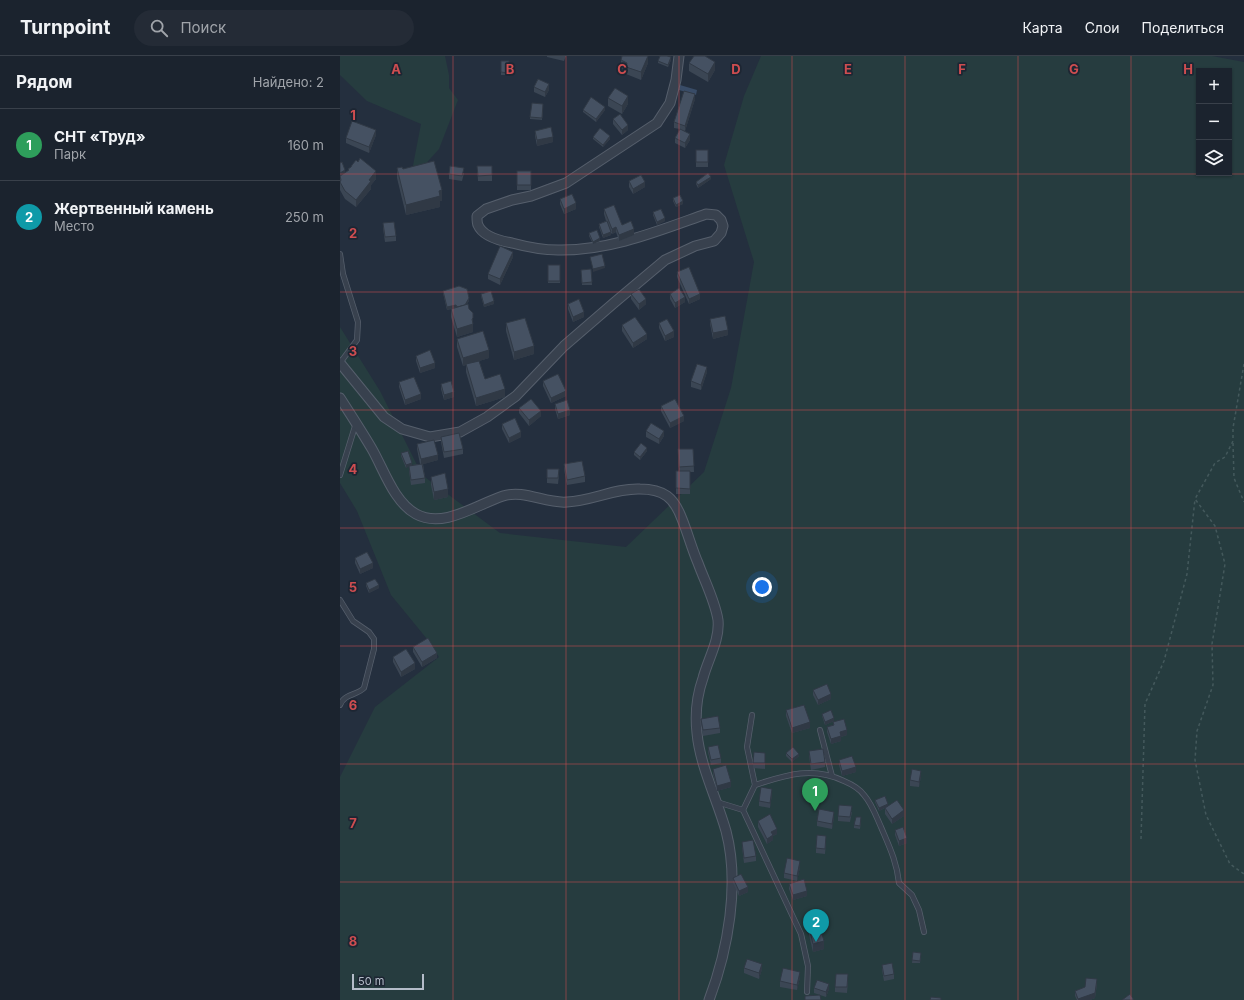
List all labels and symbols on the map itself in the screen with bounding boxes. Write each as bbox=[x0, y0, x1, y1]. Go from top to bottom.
text: A bbox=[391, 61, 401, 77]
text: B bbox=[506, 61, 515, 77]
text: C bbox=[617, 61, 627, 77]
text: D bbox=[731, 61, 741, 77]
text: E bbox=[844, 61, 852, 77]
text: F bbox=[958, 61, 966, 77]
text: G bbox=[1069, 61, 1079, 77]
text: H bbox=[1183, 61, 1193, 77]
text: 1 bbox=[350, 107, 356, 123]
text: 2 bbox=[349, 225, 357, 241]
text: 3 bbox=[349, 343, 357, 359]
text: 4 bbox=[349, 461, 358, 477]
your location bbox=[752, 577, 772, 597]
text: 5 bbox=[349, 579, 357, 595]
text: 6 bbox=[349, 697, 357, 713]
pin: 1 bbox=[802, 778, 828, 811]
text: 7 bbox=[349, 815, 357, 831]
pin: 2 bbox=[803, 909, 829, 942]
text: 8 bbox=[349, 933, 357, 949]
scale bar bbox=[352, 972, 424, 991]

